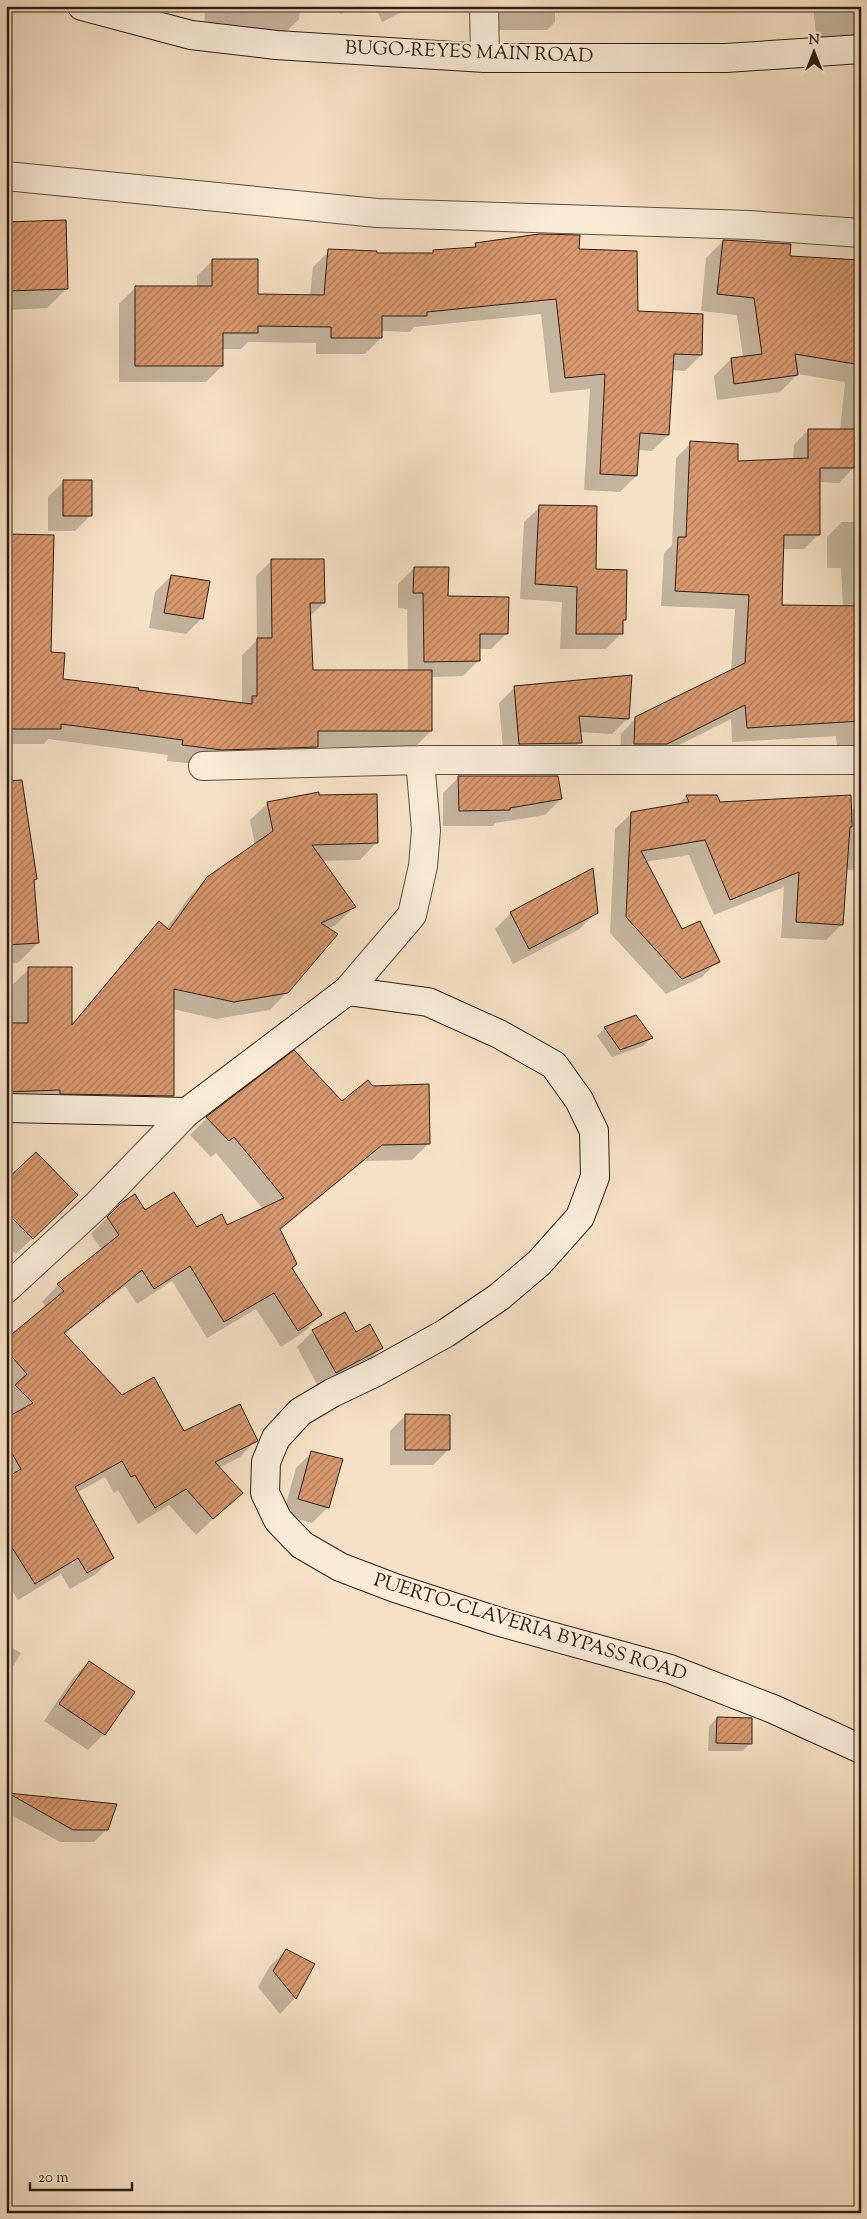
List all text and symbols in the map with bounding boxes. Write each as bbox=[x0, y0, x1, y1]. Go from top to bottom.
north arrow bbox=[790, 28, 840, 78]
text: N bbox=[808, 31, 820, 51]
street label: BUGO-REYES MAIN ROAD bbox=[344, 35, 594, 71]
street label: PUERTO-CLAVERIA BYPASS ROAD bbox=[370, 1567, 690, 1689]
scale bar bbox=[30, 2159, 132, 2191]
text: 20 m bbox=[38, 2168, 69, 2189]

